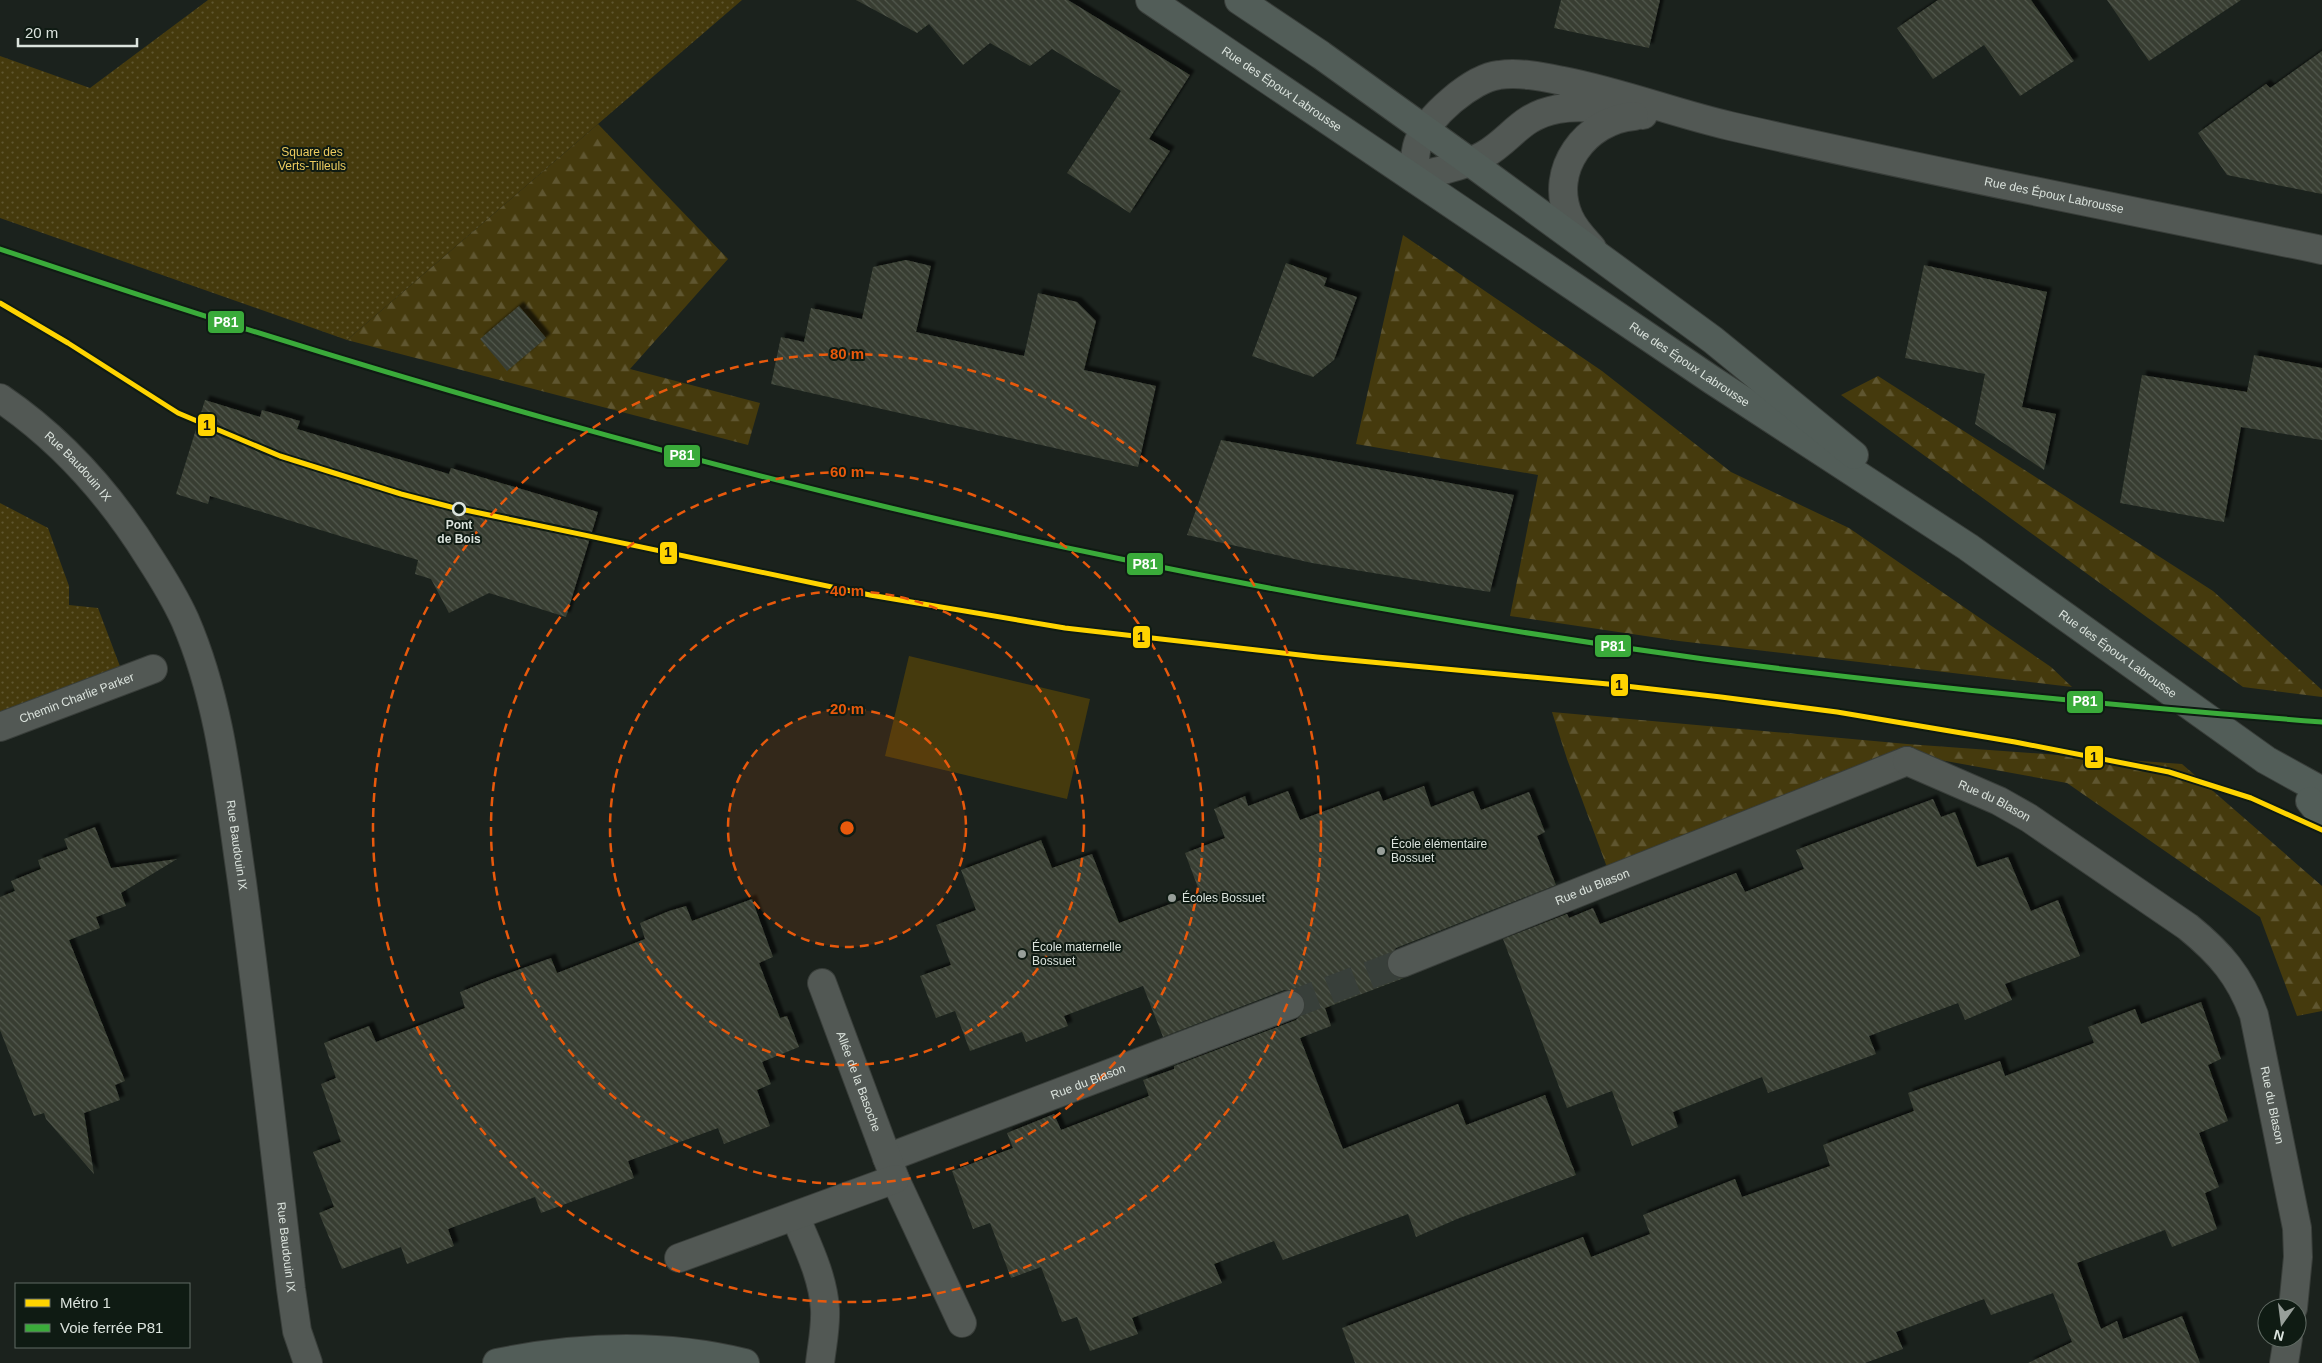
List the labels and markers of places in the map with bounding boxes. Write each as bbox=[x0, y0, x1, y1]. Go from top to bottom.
marker: Pont de Bois bbox=[452, 502, 466, 516]
place label: Pont de Bois bbox=[437, 518, 481, 546]
centre of rings bbox=[838, 819, 856, 837]
place label: École élémentaire Bossuet bbox=[1391, 836, 1487, 865]
marker: École élémentaire Bossuet bbox=[1375, 845, 1387, 857]
place label: Écoles Bossuet bbox=[1182, 890, 1265, 905]
marker: Écoles Bossuet bbox=[1166, 892, 1178, 904]
place label: École maternelle Bossuet bbox=[1032, 939, 1122, 968]
marker: École maternelle Bossuet bbox=[1016, 948, 1028, 960]

